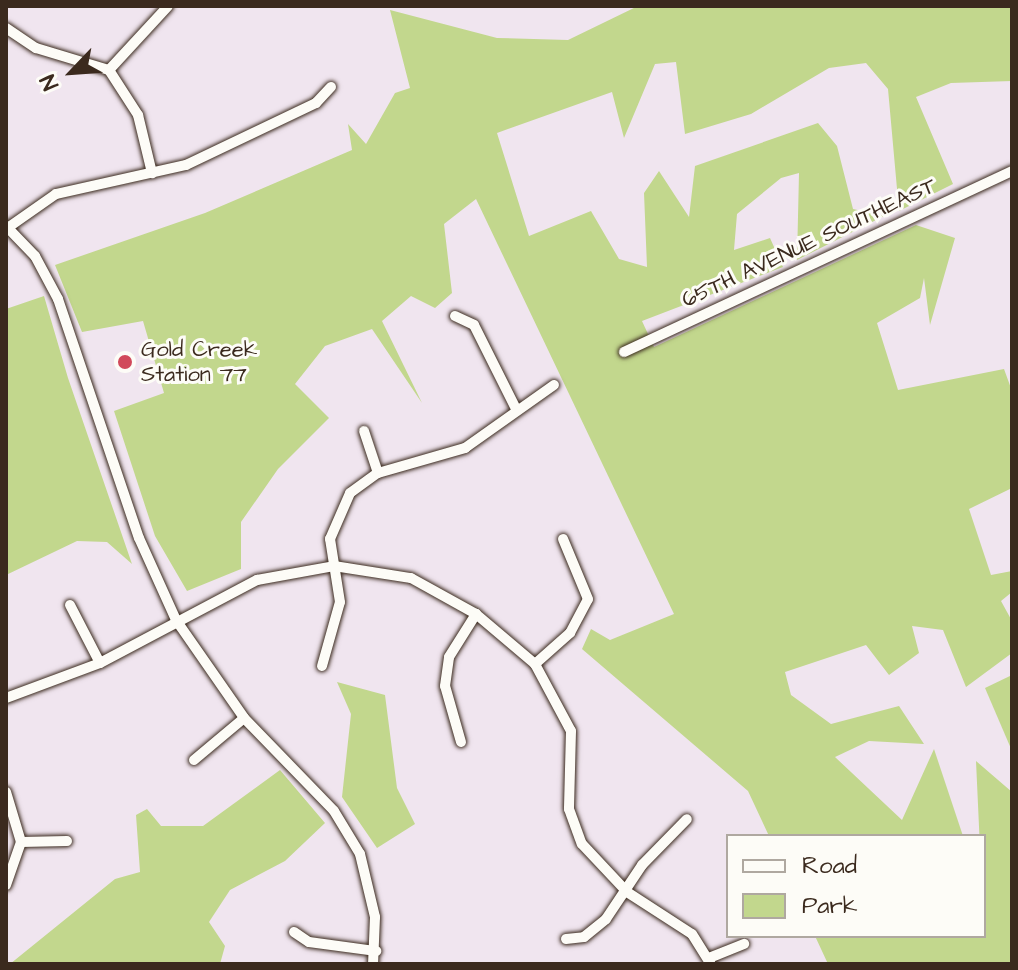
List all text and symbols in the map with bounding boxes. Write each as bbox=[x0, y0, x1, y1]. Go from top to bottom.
north arrow bbox=[32, 32, 112, 112]
text: N bbox=[33, 70, 67, 95]
street label: 65TH AVENUE SOUTHEAST bbox=[678, 172, 940, 314]
place label: Gold Creek Station 77 bbox=[141, 336, 257, 388]
marker: Gold Creek Station 77 bbox=[116, 353, 134, 371]
legend bbox=[726, 834, 986, 938]
text: Road bbox=[802, 849, 857, 883]
text: Park bbox=[802, 889, 858, 923]

